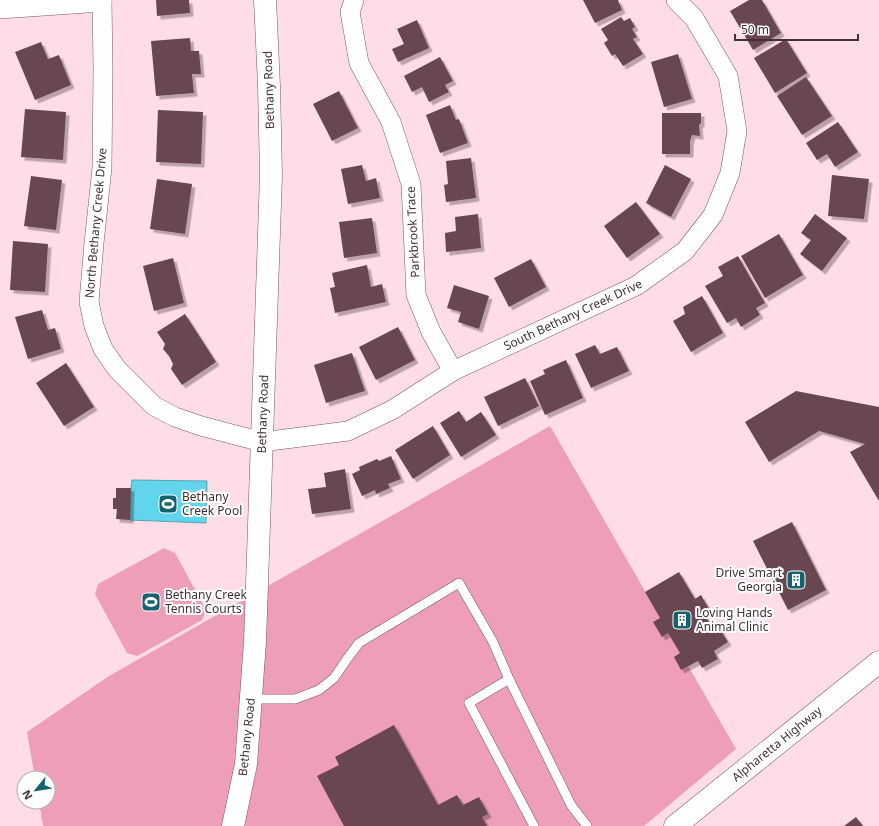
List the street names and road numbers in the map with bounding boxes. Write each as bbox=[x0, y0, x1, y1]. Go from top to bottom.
street label: Bethany Road bbox=[259, 50, 278, 130]
street label: North Bethany Creek Drive bbox=[80, 147, 111, 299]
street label: Parkbrook Trace bbox=[402, 186, 423, 278]
street label: South Bethany Creek Drive bbox=[501, 275, 645, 354]
street label: Bethany Road bbox=[253, 374, 272, 454]
street label: Bethany Road bbox=[234, 697, 259, 777]
street label: Alpharetta Highway bbox=[728, 701, 826, 785]

